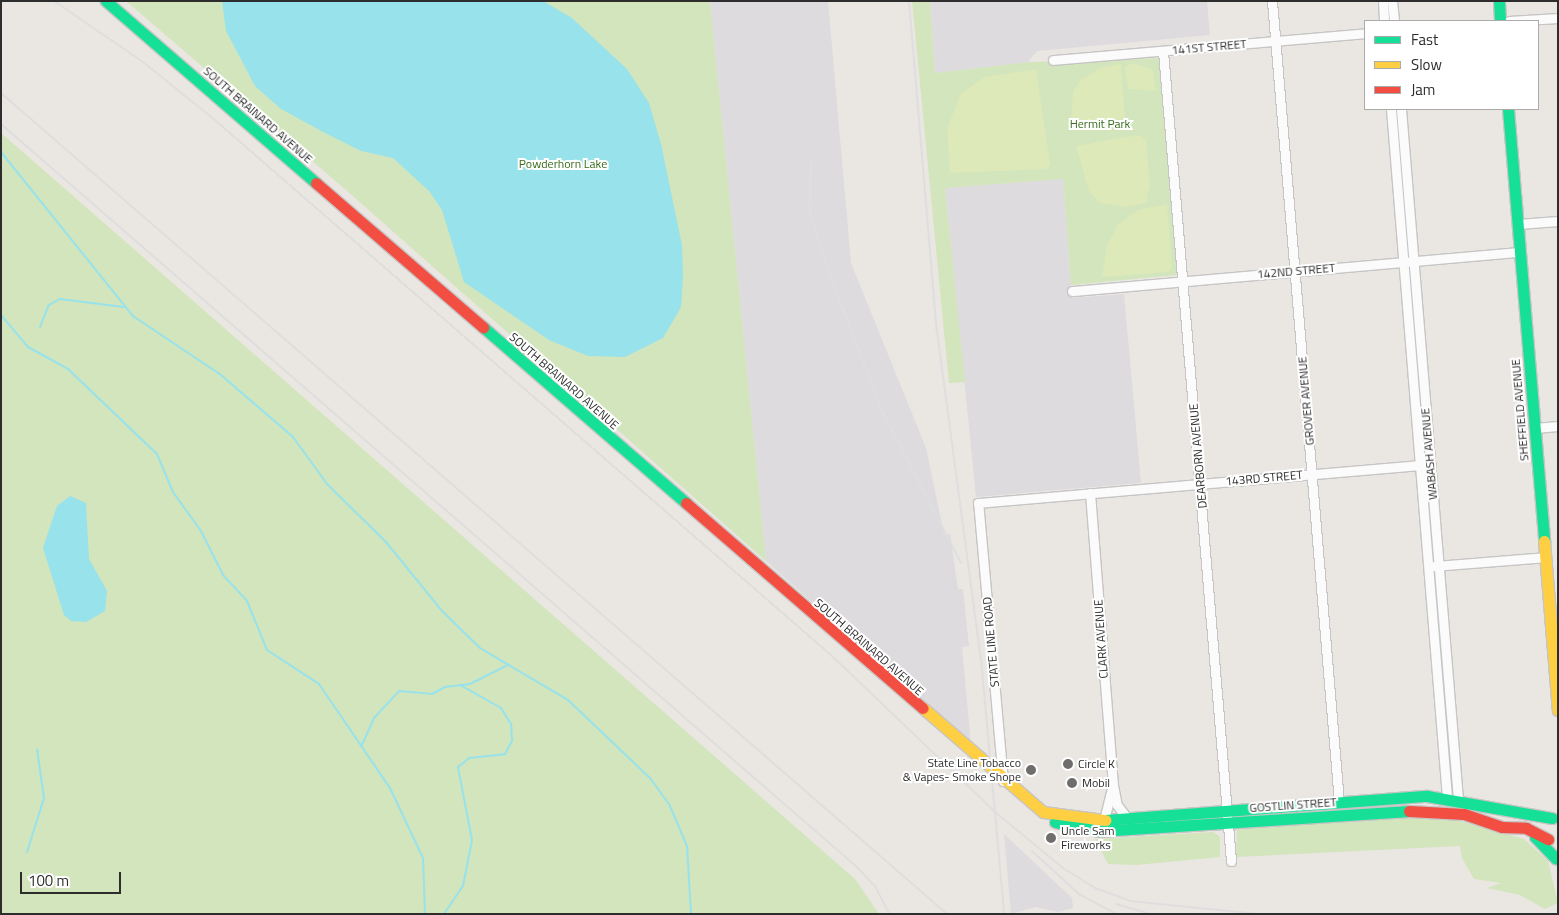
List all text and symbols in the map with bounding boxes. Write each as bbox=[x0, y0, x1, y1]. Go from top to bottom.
legend bbox=[1364, 20, 1539, 110]
text: Fast bbox=[1411, 28, 1438, 51]
street label: 141ST STREET bbox=[1171, 37, 1247, 57]
text: Slow bbox=[1411, 53, 1442, 76]
street label: SOUTH BRAINARD AVENUE bbox=[200, 64, 316, 166]
text: Jam bbox=[1411, 78, 1435, 101]
park label: Hermit Park bbox=[1070, 117, 1130, 131]
park label: Powderhorn Lake bbox=[519, 157, 607, 171]
street label: 142ND STREET bbox=[1256, 260, 1336, 282]
street label: SOUTH BRAINARD AVENUE bbox=[506, 330, 622, 432]
street label: GROVER AVENUE bbox=[1295, 356, 1317, 446]
street label: SHEFFIELD AVENUE bbox=[1508, 358, 1532, 462]
street label: DEARBORN AVENUE bbox=[1186, 403, 1210, 509]
street label: WABASH AVENUE bbox=[1418, 408, 1440, 500]
street label: 143RD STREET bbox=[1225, 467, 1303, 489]
street label: SOUTH BRAINARD AVENUE bbox=[811, 596, 927, 698]
street label: STATE LINE ROAD bbox=[980, 596, 1002, 688]
street label: CLARK AVENUE bbox=[1091, 599, 1111, 679]
place label: State Line Tobacco & Vapes- Smoke Shope bbox=[903, 756, 1021, 784]
place label: Circle K bbox=[1078, 757, 1115, 771]
marker: Circle K bbox=[1062, 758, 1074, 770]
marker: State Line Tobacco & Vapes- Smoke Shope bbox=[1025, 764, 1037, 776]
place label: Mobil bbox=[1082, 776, 1110, 790]
marker: Mobil bbox=[1066, 777, 1078, 789]
street label: GOSTLIN STREET bbox=[1249, 795, 1337, 815]
place label: Uncle Sam Fireworks bbox=[1061, 824, 1114, 852]
marker: Uncle Sam Fireworks bbox=[1045, 832, 1057, 844]
scale bar bbox=[22, 862, 124, 894]
text: 100 m bbox=[28, 869, 69, 892]

